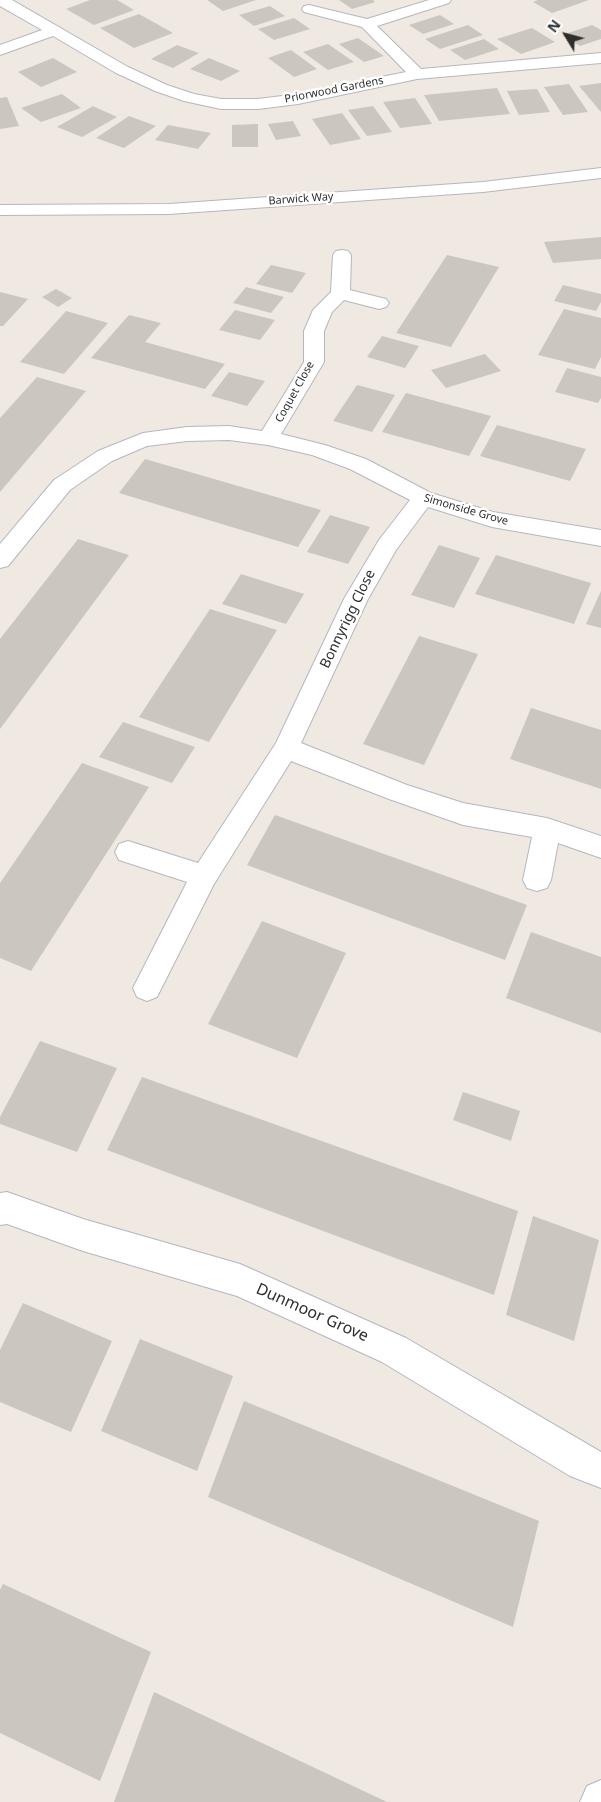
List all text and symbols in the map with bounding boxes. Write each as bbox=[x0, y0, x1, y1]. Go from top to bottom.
north arrow bbox=[541, 10, 591, 60]
text: N bbox=[543, 15, 565, 36]
street label: Priorwood Gardens bbox=[283, 74, 385, 106]
street label: Barwick Way bbox=[268, 190, 334, 208]
street label: Coquet Close bbox=[273, 359, 317, 425]
street label: Simonside Grove bbox=[422, 492, 510, 528]
street label: Bonnyrigg Close bbox=[317, 567, 379, 671]
street label: Dunmoor Grove bbox=[253, 1280, 371, 1346]

